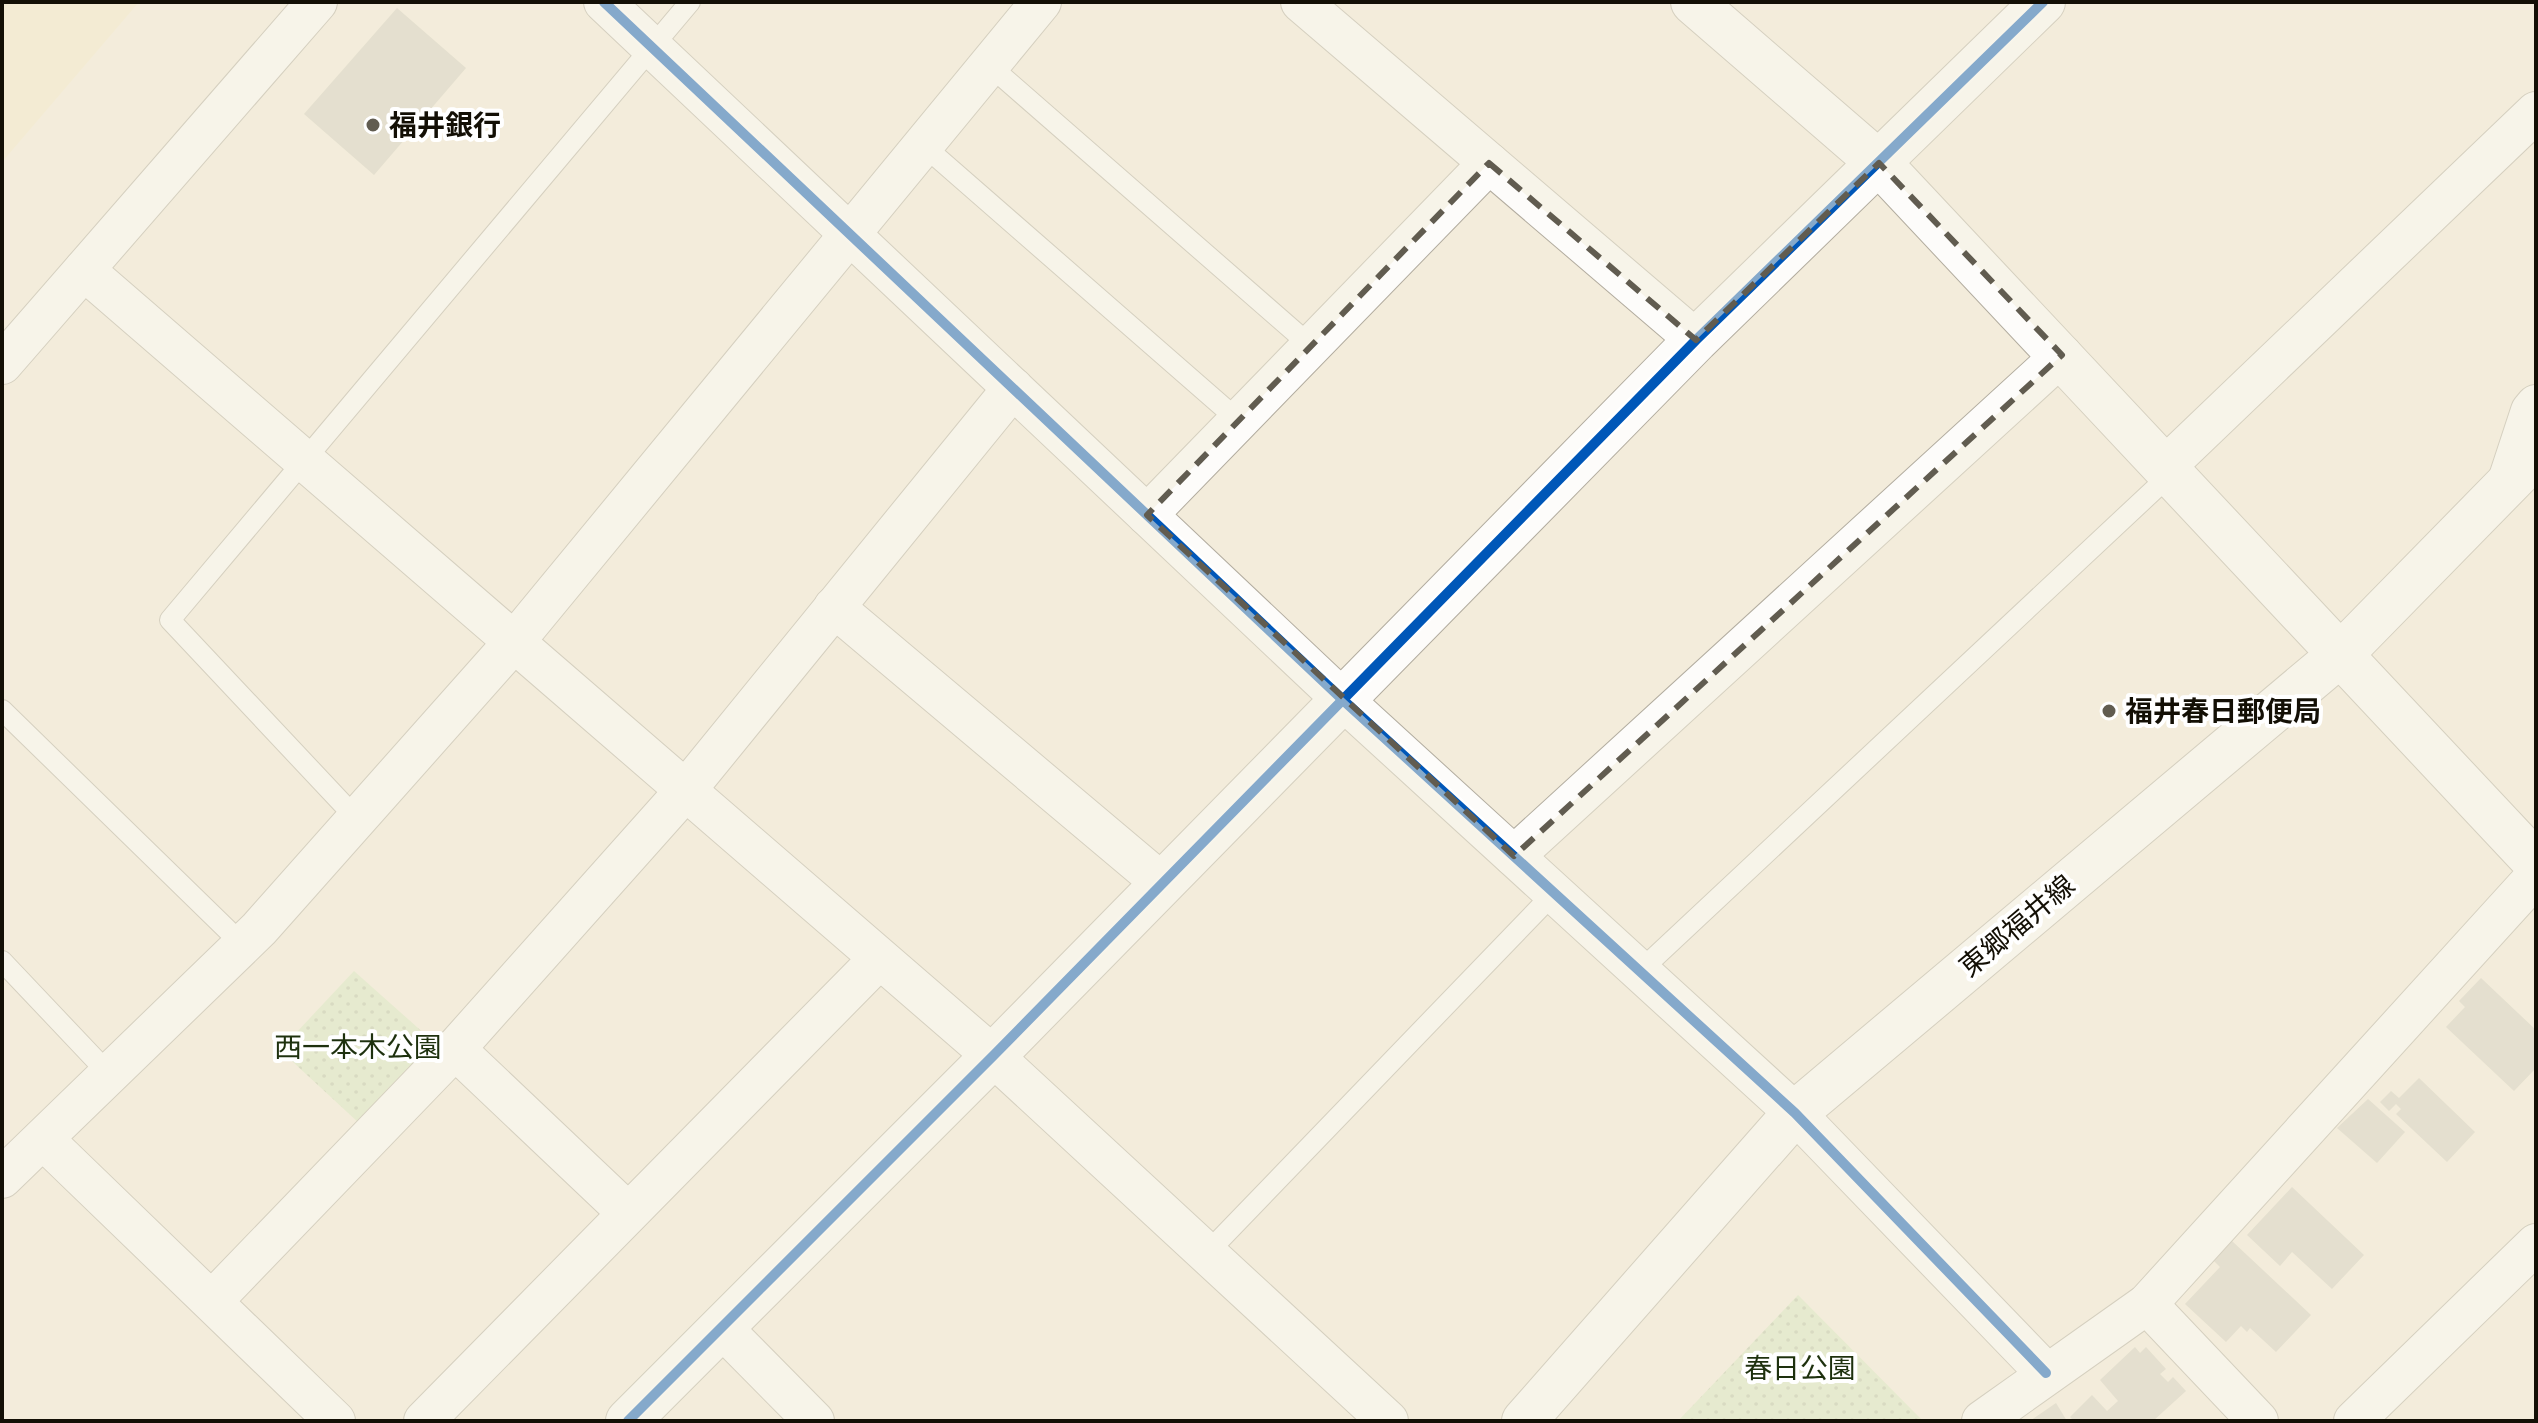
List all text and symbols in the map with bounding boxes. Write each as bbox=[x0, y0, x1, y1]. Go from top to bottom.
place label: 福井銀行 bbox=[389, 110, 501, 141]
marker: 福井銀行 bbox=[364, 116, 382, 134]
place label: 福井春日郵便局 bbox=[2125, 696, 2321, 727]
marker: 福井春日郵便局 bbox=[2100, 702, 2118, 720]
street label: 東郷福井線 bbox=[1953, 869, 2081, 983]
park label: 西一本木公園 bbox=[274, 1032, 442, 1063]
park label: 春日公園 bbox=[1744, 1353, 1856, 1384]

